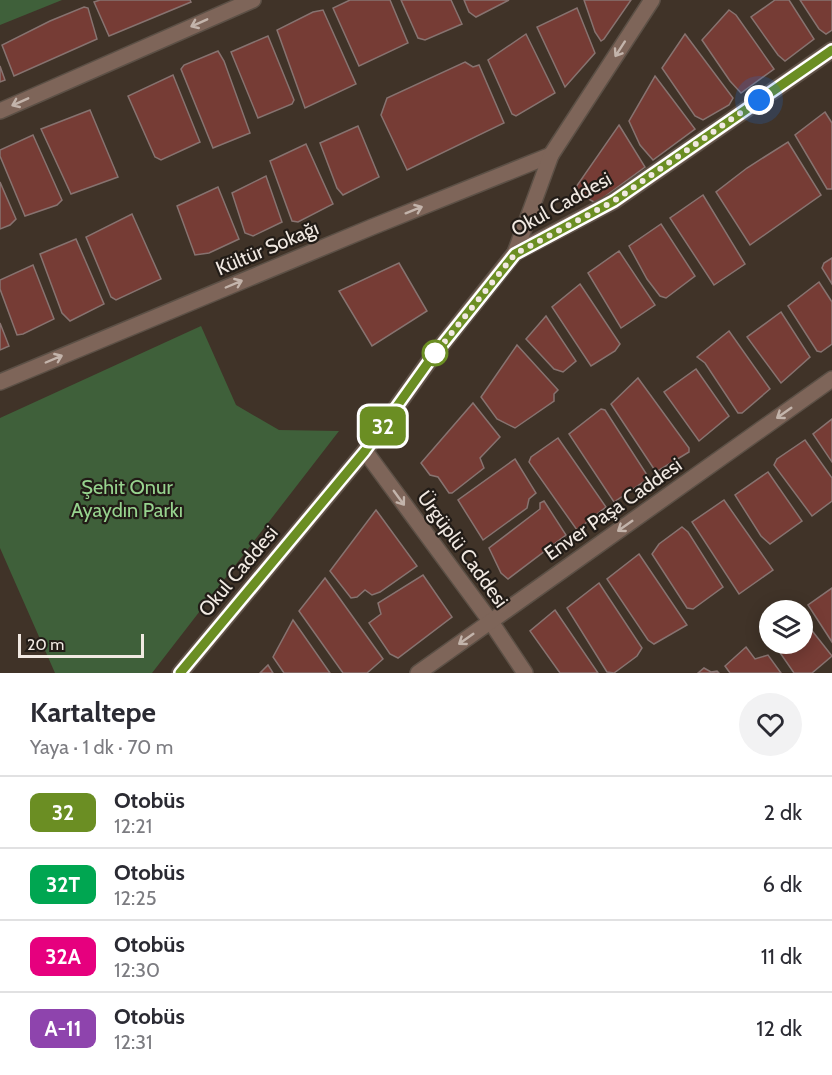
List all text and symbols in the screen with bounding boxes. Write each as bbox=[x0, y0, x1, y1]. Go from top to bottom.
one-way arrow bbox=[190, 19, 208, 30]
one-way arrow bbox=[614, 40, 626, 57]
your location bbox=[744, 85, 774, 115]
one-way arrow bbox=[12, 97, 30, 108]
street label: Okul Caddesi bbox=[507, 167, 615, 241]
one-way arrow bbox=[405, 204, 423, 215]
street label: Kültür Sokağı bbox=[212, 216, 322, 280]
one-way arrow bbox=[224, 278, 243, 289]
unlabelled marker bbox=[422, 340, 448, 366]
one-way arrow bbox=[44, 353, 63, 364]
line badge: 32 bbox=[356, 406, 410, 446]
one-way arrow bbox=[777, 407, 793, 419]
text: 32 bbox=[372, 414, 394, 439]
street label: Enver Paşa Caddesi bbox=[540, 453, 686, 565]
park label: Şehit Onur Ayaydın Parkı bbox=[71, 475, 183, 522]
street label: Ürgüplü Caddesi bbox=[413, 486, 513, 612]
one-way arrow bbox=[393, 489, 406, 505]
one-way arrow bbox=[618, 520, 634, 532]
street label: Okul Caddesi bbox=[193, 521, 283, 621]
map controls bbox=[759, 600, 813, 654]
button: layers bbox=[759, 600, 813, 654]
scale bar bbox=[18, 631, 144, 658]
one-way arrow bbox=[459, 633, 475, 645]
text: 20 m bbox=[27, 635, 64, 654]
button: heart bbox=[739, 693, 802, 756]
text: Kartaltepe bbox=[30, 695, 156, 729]
text: Yaya · 1 dk · 70 m bbox=[30, 735, 173, 759]
text: Otobüs bbox=[114, 787, 185, 814]
text: 2 dk bbox=[763, 799, 802, 826]
text: 32 bbox=[52, 800, 74, 825]
text: 12:21 bbox=[114, 814, 152, 838]
text: Otobüs bbox=[114, 859, 185, 886]
text: 6 dk bbox=[762, 871, 802, 898]
text: 32T bbox=[46, 872, 80, 897]
text: 12:25 bbox=[114, 886, 156, 910]
text: Otobüs bbox=[114, 931, 185, 958]
text: 11 dk bbox=[761, 943, 802, 970]
text: 32A bbox=[45, 944, 81, 969]
text: 12:30 bbox=[114, 958, 160, 982]
text: Otobüs bbox=[114, 1003, 185, 1030]
text: 12 dk bbox=[756, 1015, 802, 1042]
text: A-11 bbox=[44, 1016, 82, 1041]
text: 12:31 bbox=[114, 1030, 153, 1054]

